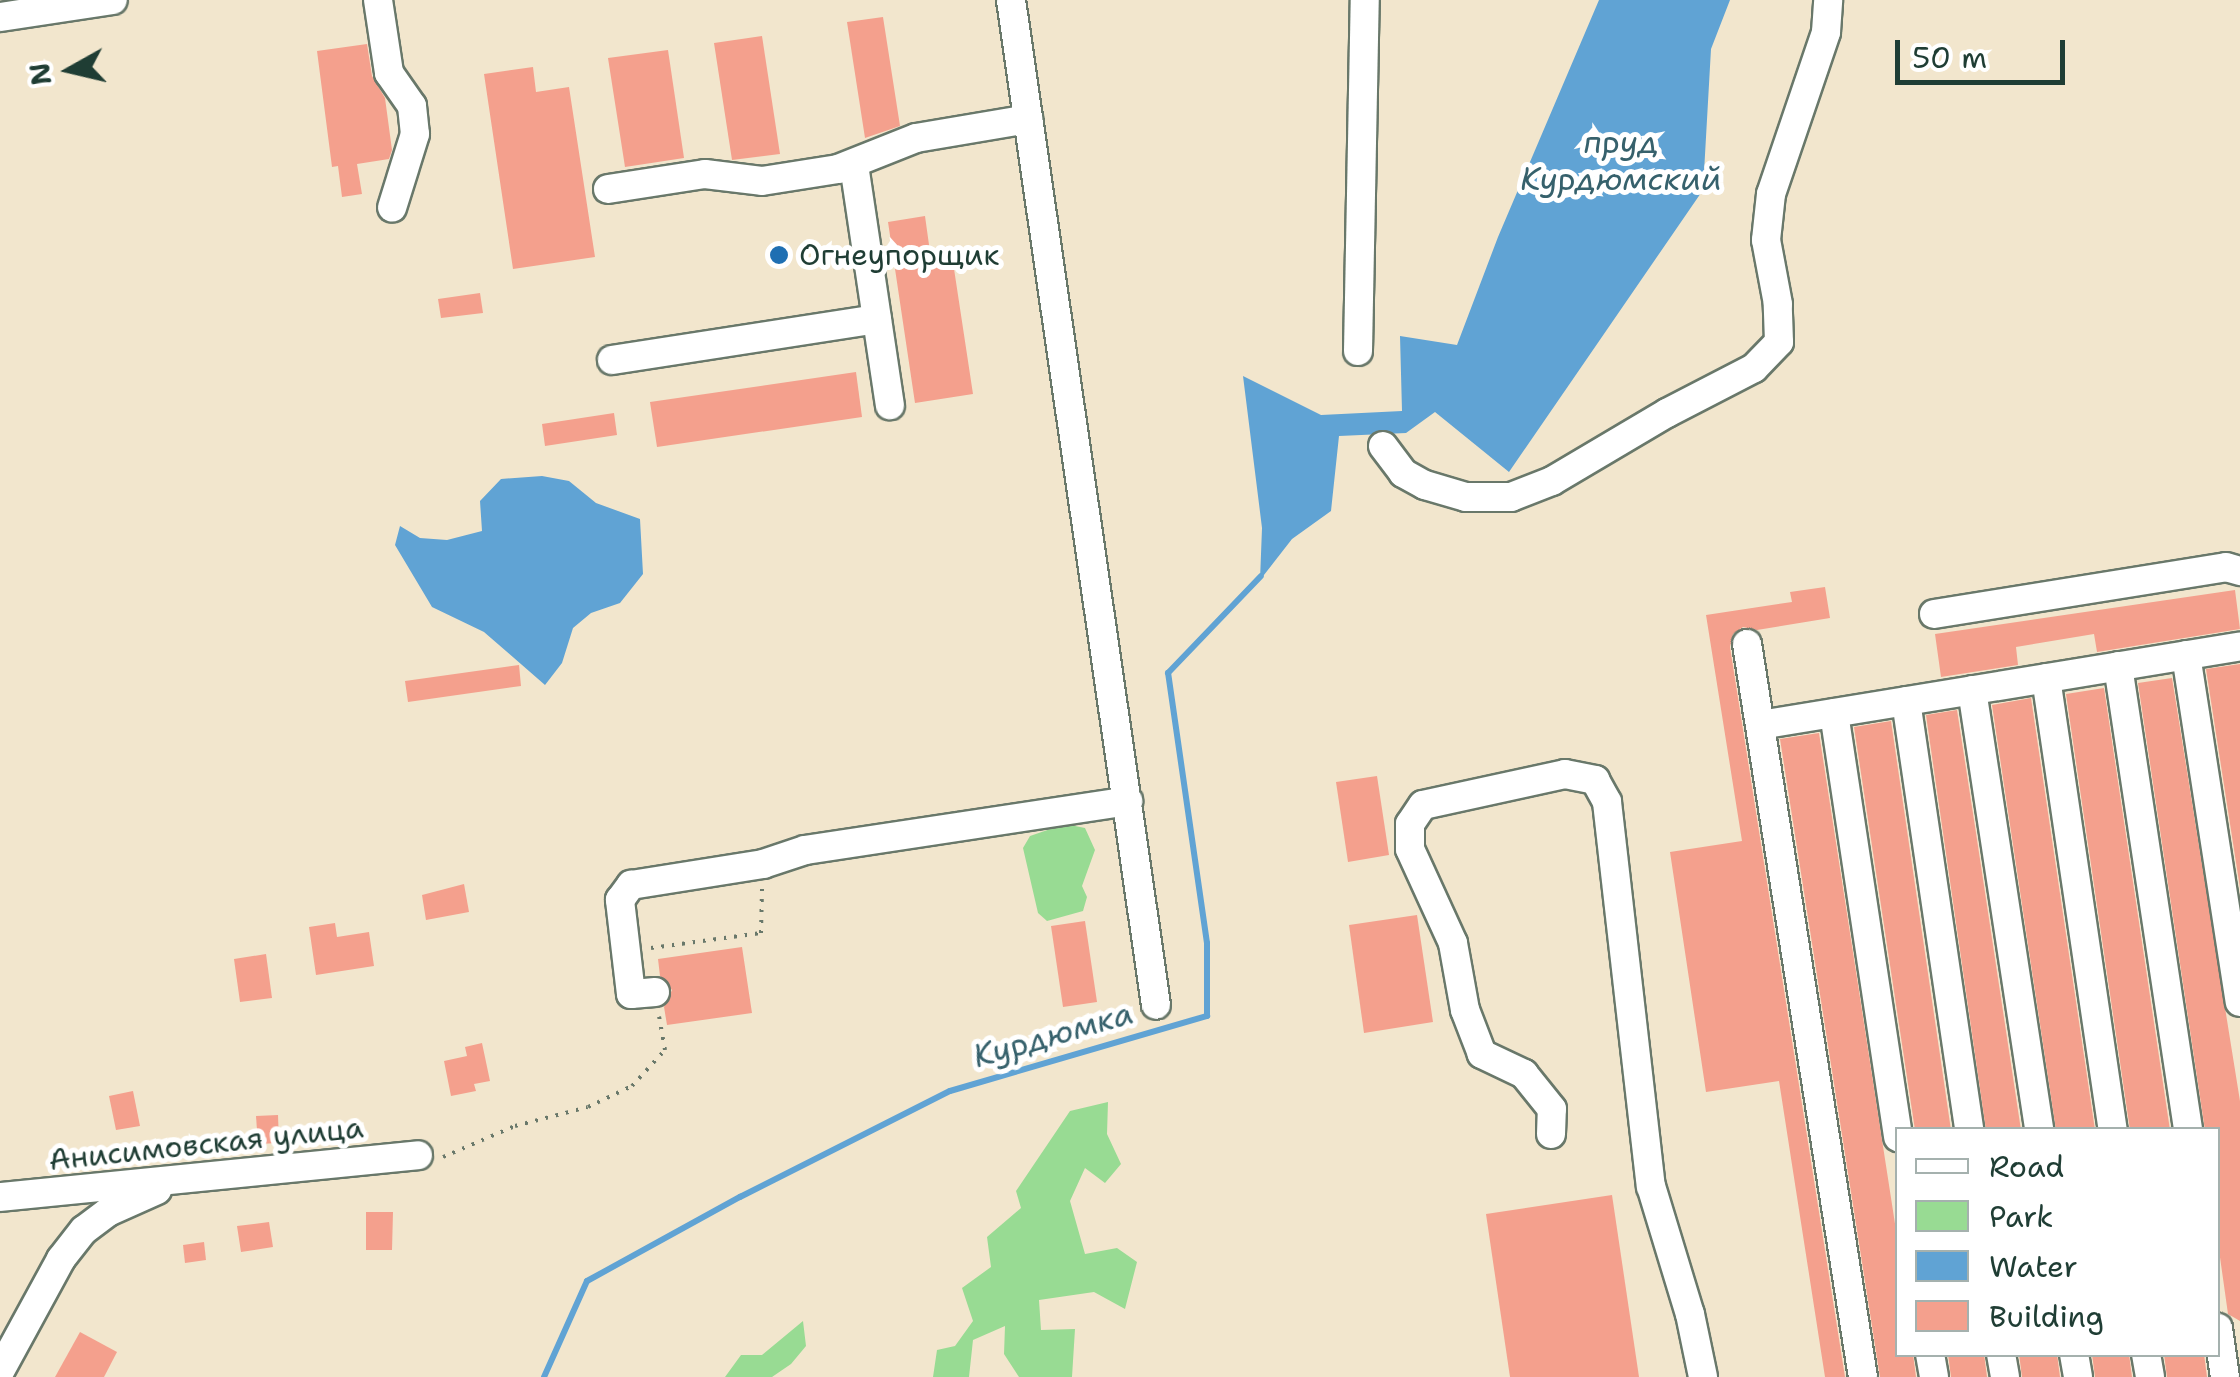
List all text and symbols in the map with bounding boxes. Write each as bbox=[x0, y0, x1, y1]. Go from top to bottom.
north arrow bbox=[20, 20, 120, 120]
scale bar bbox=[1900, 20, 2070, 82]
text: 50 m bbox=[1912, 37, 1987, 78]
text: N bbox=[20, 61, 61, 88]
water label: пруд Курдюмский bbox=[1520, 124, 1722, 199]
place label: Огнеупорщик bbox=[799, 237, 999, 273]
marker: Огнеупорщик bbox=[768, 244, 790, 266]
water label: Курдюмка bbox=[969, 994, 1137, 1076]
street label: Анисимовская улица bbox=[47, 1110, 365, 1178]
legend bbox=[1895, 1127, 2220, 1357]
text: Road bbox=[1989, 1146, 2064, 1187]
text: Park bbox=[1989, 1196, 2053, 1237]
text: Water bbox=[1989, 1246, 2078, 1287]
text: Building bbox=[1989, 1296, 2104, 1337]

